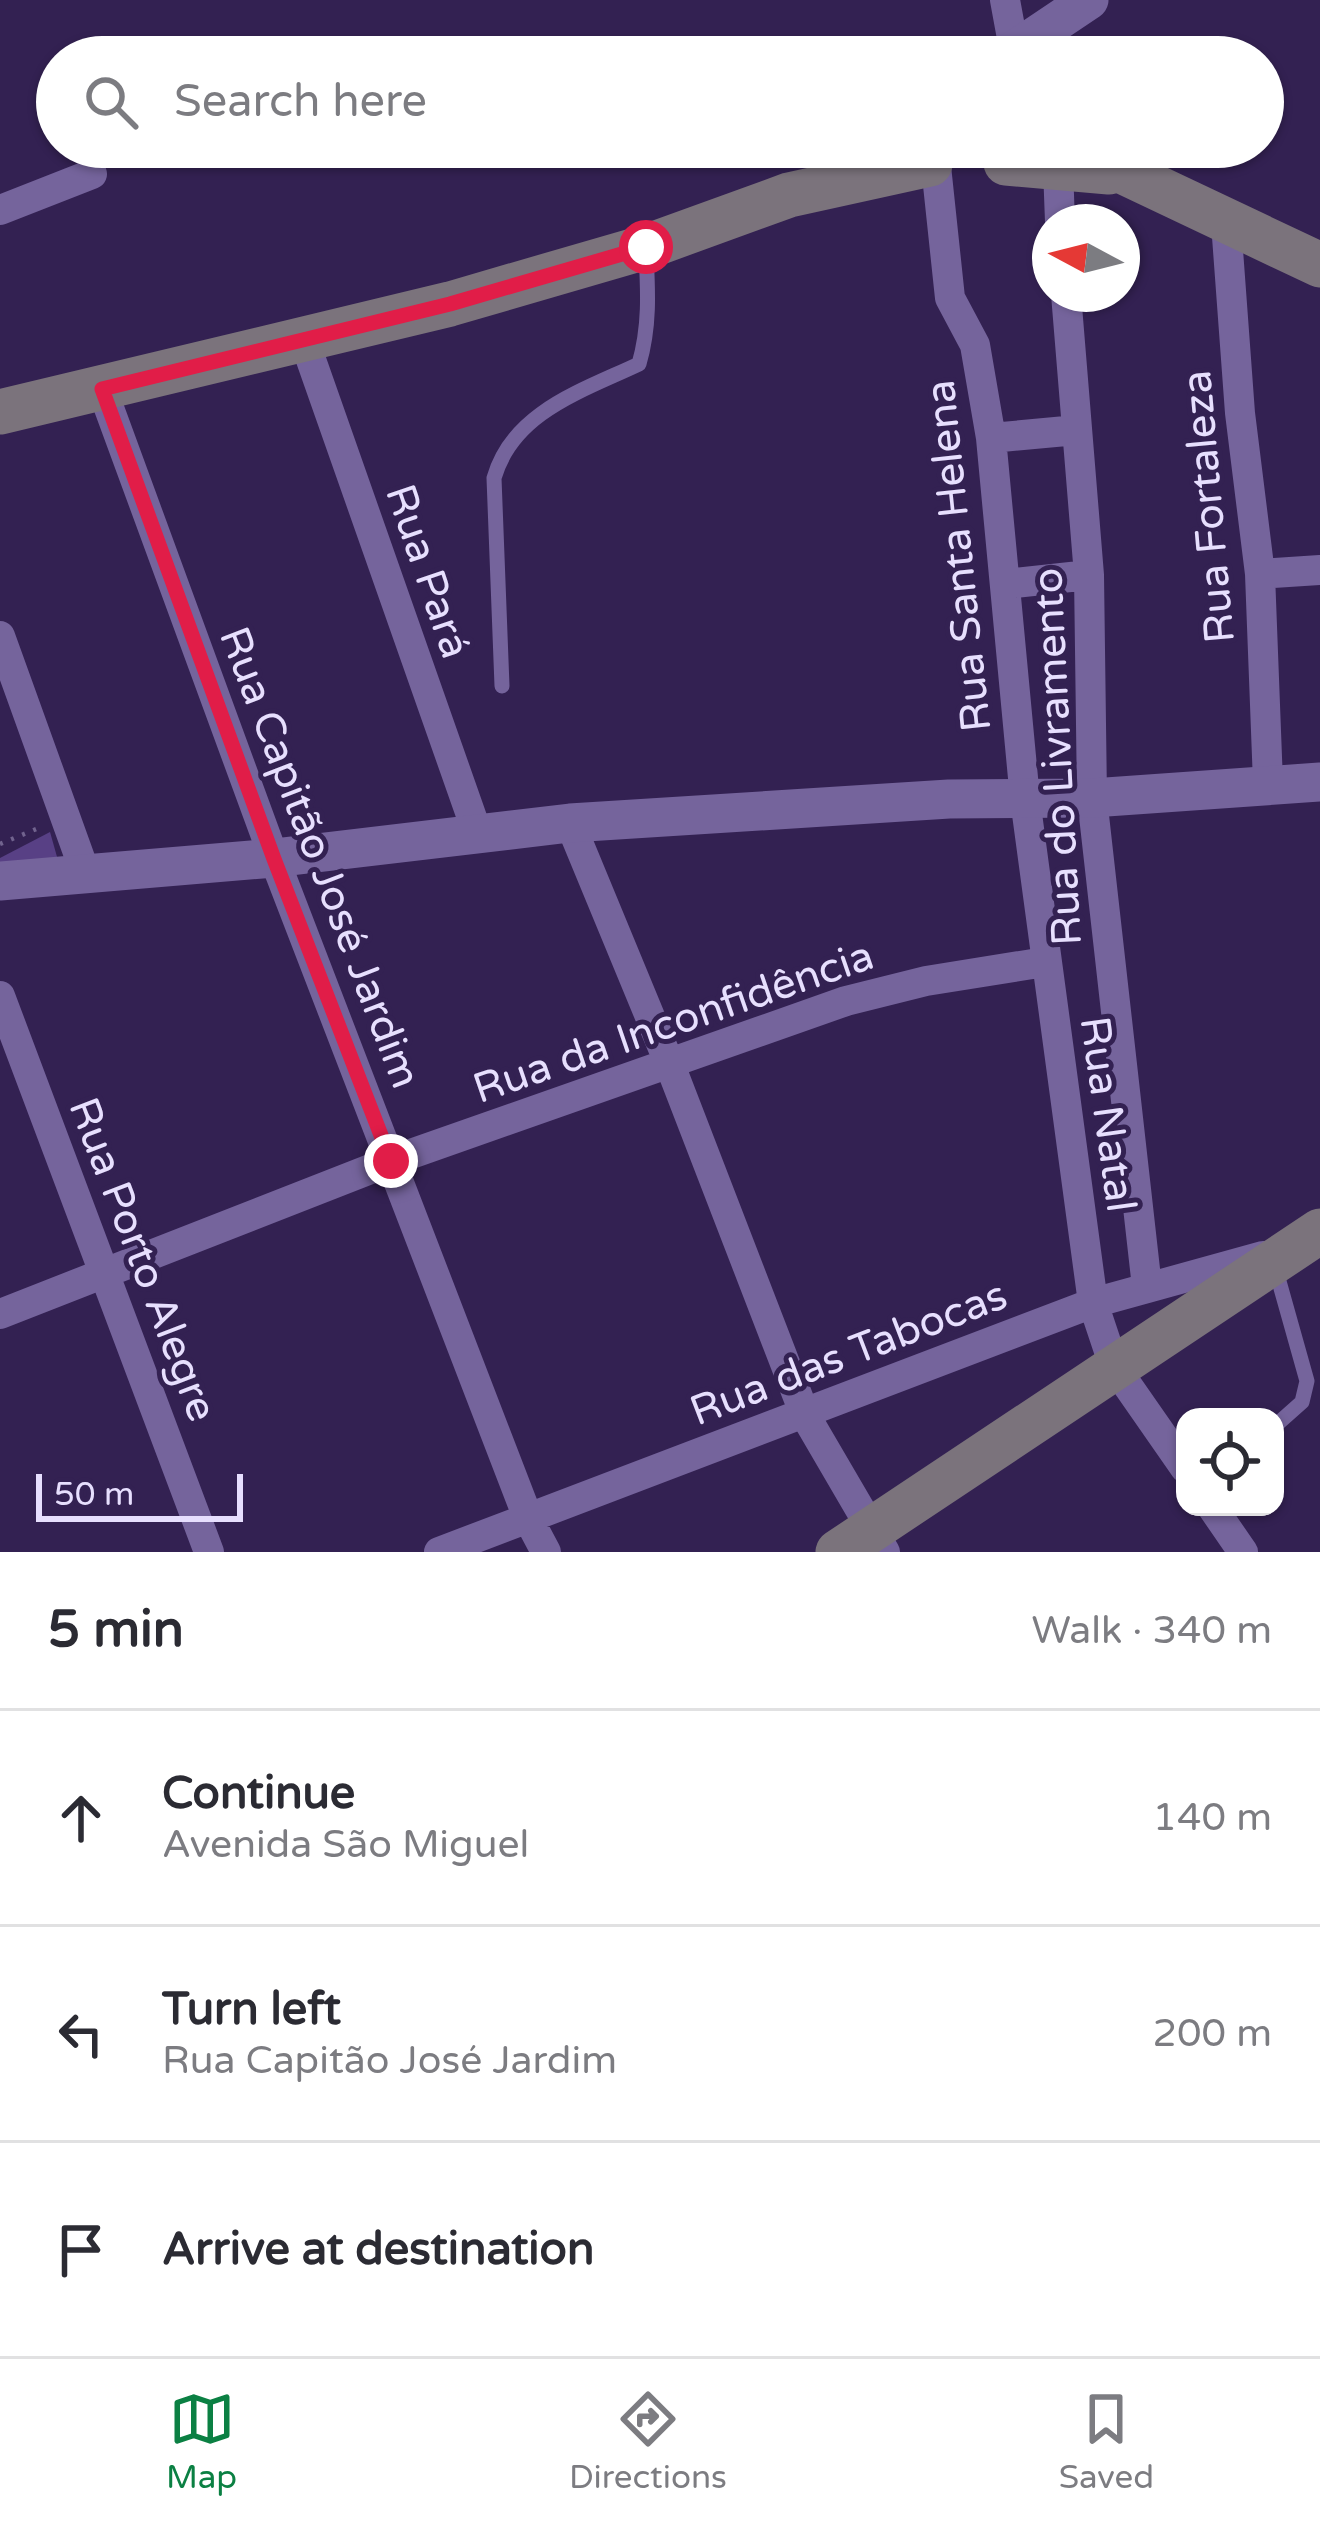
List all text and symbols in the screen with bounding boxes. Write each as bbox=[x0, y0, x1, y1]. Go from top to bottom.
search box bbox=[36, 36, 1284, 168]
icon: search bbox=[78, 69, 144, 135]
text: Search here bbox=[174, 75, 427, 129]
north arrow bbox=[1032, 204, 1140, 312]
route start bbox=[619, 220, 673, 274]
street label: Rua Fortaleza bbox=[1171, 368, 1246, 646]
street label: Rua Santa Helena bbox=[915, 377, 1002, 734]
street label: Rua Pará bbox=[374, 478, 481, 665]
street label: Rua do Livramento bbox=[1022, 567, 1093, 947]
street label: Rua Capitão José Jardim bbox=[208, 620, 431, 1095]
street label: Rua da Inconfidência bbox=[467, 930, 880, 1115]
street label: Rua Natal bbox=[1069, 1013, 1146, 1215]
street label: Rua Porto Alegre bbox=[57, 1091, 228, 1429]
route end bbox=[364, 1134, 418, 1188]
street label: Rua das Tabocas bbox=[683, 1270, 1014, 1437]
map controls bbox=[1176, 1408, 1284, 1516]
button: locate bbox=[1176, 1408, 1284, 1516]
scale bar bbox=[36, 1468, 243, 1521]
text: 50 m bbox=[54, 1475, 134, 1514]
text: 5 min bbox=[48, 1599, 184, 1661]
text: Walk · 340 m bbox=[1031, 1607, 1272, 1654]
text: Continue bbox=[162, 1767, 355, 1821]
icon: ahead bbox=[48, 1785, 114, 1851]
text: 140 m bbox=[1153, 1794, 1272, 1841]
text: Avenida São Miguel bbox=[162, 1821, 529, 1868]
text: Turn left bbox=[162, 1983, 341, 2037]
icon: left bbox=[48, 2001, 114, 2067]
text: 200 m bbox=[1153, 2010, 1272, 2057]
text: Rua Capitão José Jardim bbox=[162, 2037, 617, 2084]
icon: arrive bbox=[48, 2217, 114, 2283]
text: Arrive at destination bbox=[162, 2223, 594, 2277]
tab: Map bbox=[166, 2386, 237, 2497]
tab: Directions bbox=[569, 2386, 727, 2497]
tab: Saved bbox=[1059, 2386, 1154, 2497]

